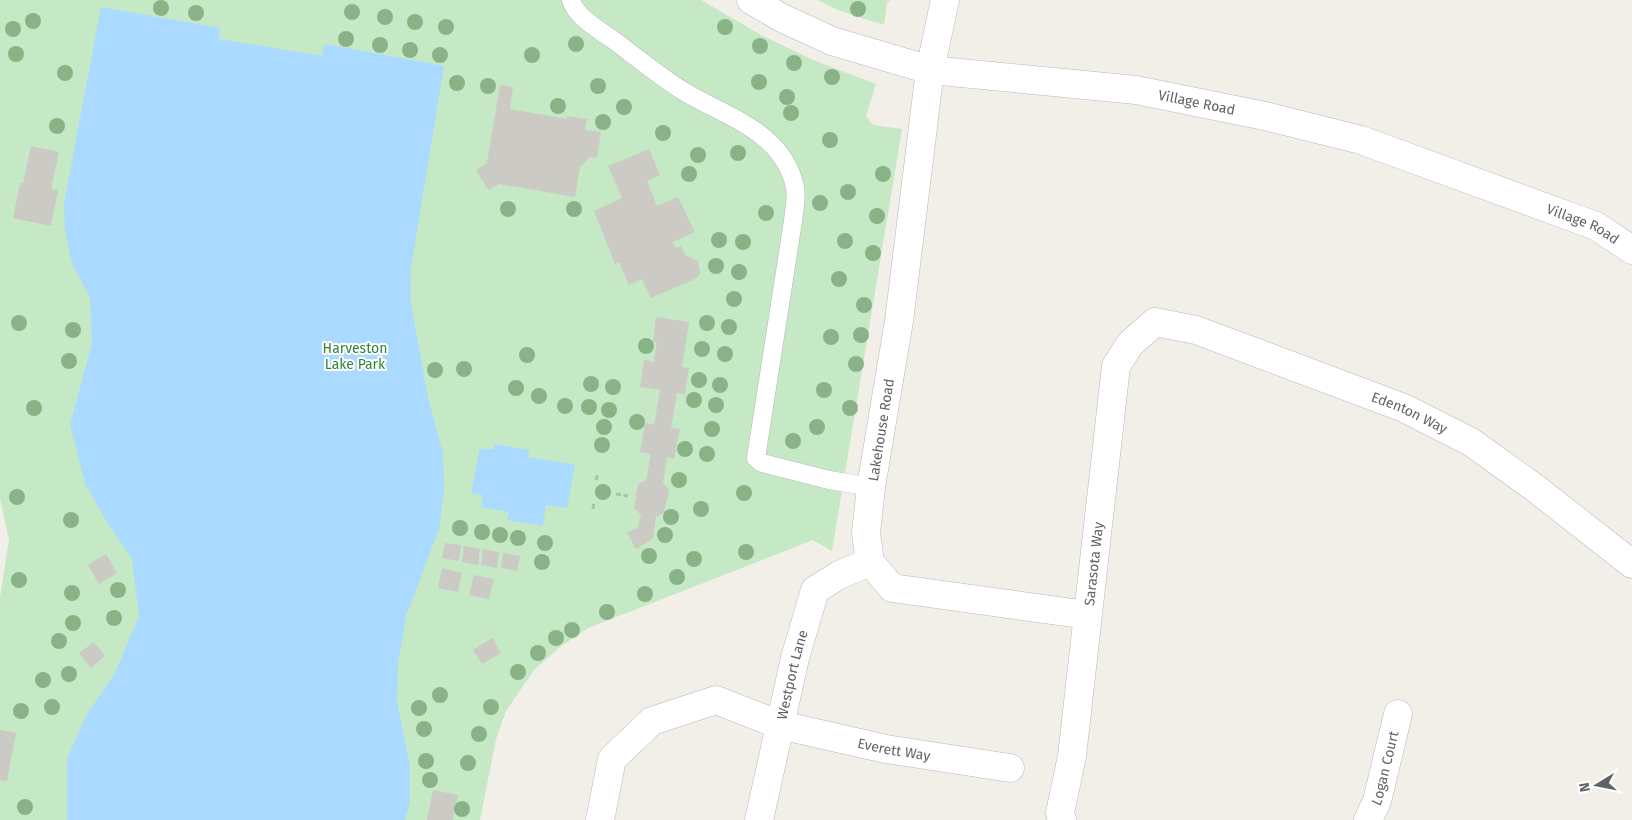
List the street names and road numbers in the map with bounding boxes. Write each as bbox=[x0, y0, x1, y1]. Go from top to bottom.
street label: Village Road bbox=[1157, 87, 1237, 119]
street label: Village Road bbox=[1544, 201, 1622, 248]
street label: Lakehouse Road bbox=[865, 377, 898, 483]
street label: Edenton Way bbox=[1369, 388, 1450, 438]
street label: Sarasota Way bbox=[1081, 521, 1107, 607]
street label: Westport Lane bbox=[774, 628, 812, 721]
street label: Logan Court bbox=[1368, 728, 1403, 808]
street label: Everett Way bbox=[856, 735, 932, 765]

